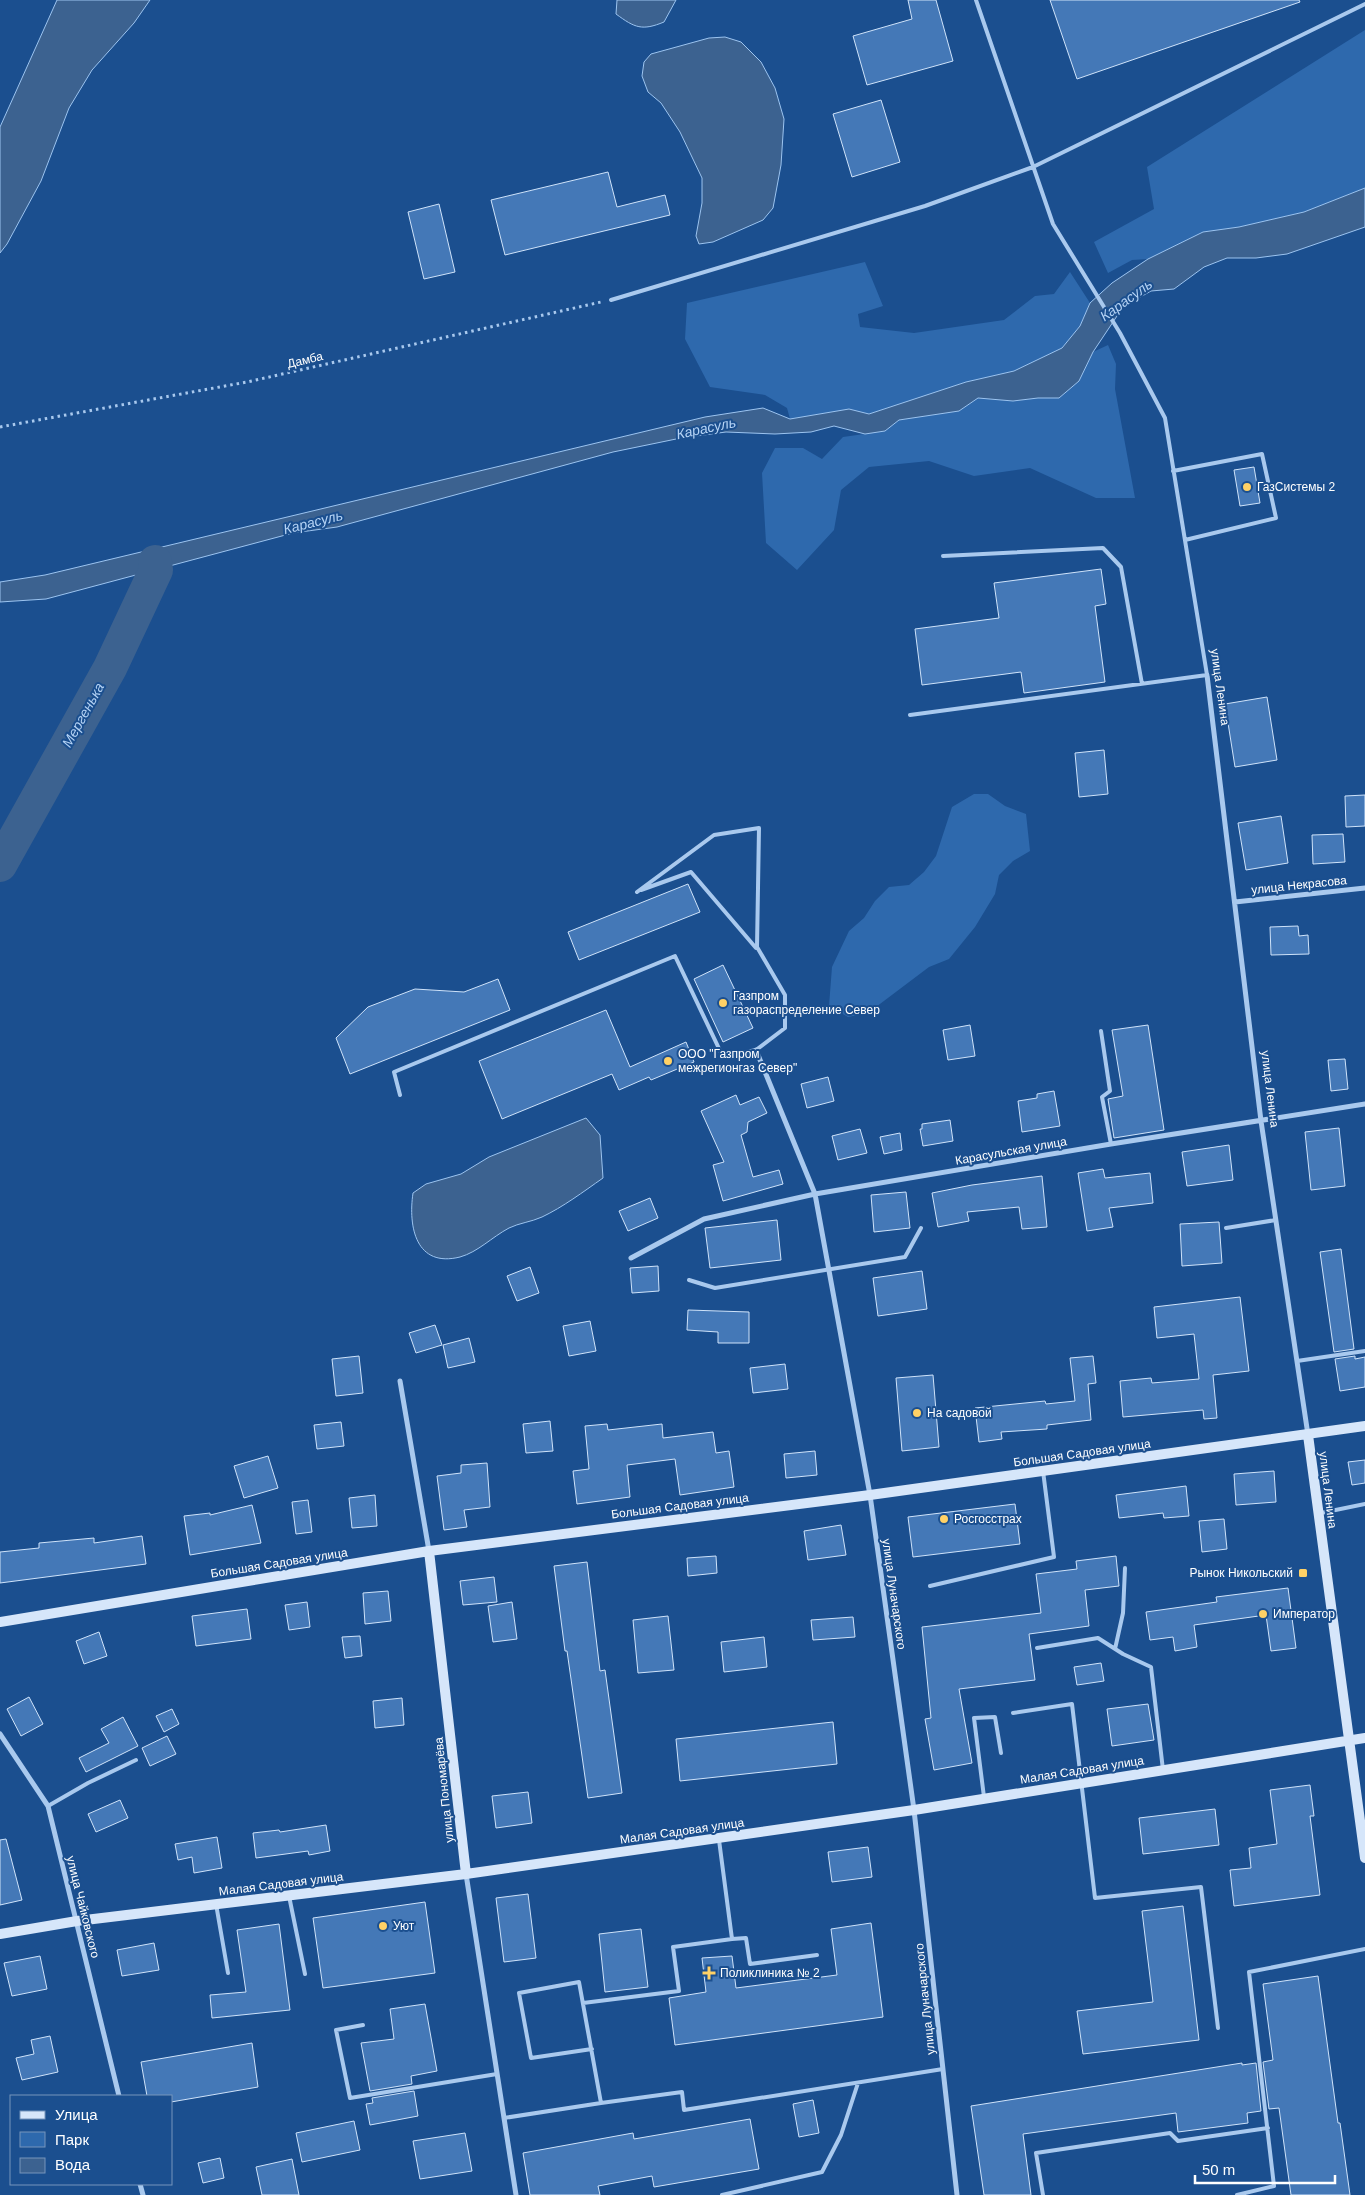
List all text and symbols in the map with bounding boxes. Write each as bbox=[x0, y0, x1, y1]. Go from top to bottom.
water label: Карасуль bbox=[1097, 276, 1155, 324]
street label: Дамба bbox=[286, 349, 325, 371]
water label: Карасуль bbox=[675, 414, 737, 442]
place label: ГазСистемы 2 bbox=[1257, 480, 1335, 494]
marker: ГазСистемы 2 bbox=[1241, 481, 1253, 493]
water label: Карасуль bbox=[282, 507, 344, 537]
street label: улица Ленина bbox=[1208, 648, 1232, 727]
water label: Мергенька bbox=[59, 680, 107, 750]
street label: улица Некрасова bbox=[1251, 873, 1348, 897]
place label: Газпром газораспределение Север bbox=[733, 989, 880, 1017]
marker: Газпром газораспределение Север bbox=[717, 997, 729, 1009]
place label: ООО "Газпром межрегионгаз Север" bbox=[678, 1047, 797, 1075]
street label: улица Ленина bbox=[1258, 1050, 1282, 1129]
marker: ООО "Газпром межрегионгаз Север" bbox=[662, 1055, 674, 1067]
street label: Карасульская улица bbox=[954, 1134, 1068, 1168]
place label: На садовой bbox=[927, 1406, 992, 1420]
marker: На садовой bbox=[911, 1407, 923, 1419]
street label: Большая Садовая улица bbox=[1012, 1436, 1152, 1470]
street label: улица Ленина bbox=[1316, 1451, 1340, 1530]
street label: Большая Садовая улица bbox=[610, 1491, 750, 1521]
place label: Росгосстрах bbox=[954, 1512, 1022, 1526]
marker: Росгосстрах bbox=[938, 1513, 950, 1525]
street label: улица Луначарского bbox=[879, 1538, 909, 1651]
street label: Большая Садовая улица bbox=[209, 1545, 349, 1581]
place label: Рынок Никольский bbox=[1189, 1566, 1293, 1580]
marker: Рынок Никольский bbox=[1297, 1567, 1309, 1579]
place label: Император bbox=[1273, 1607, 1335, 1621]
marker: Император bbox=[1257, 1608, 1269, 1620]
street label: улица Пономарёва bbox=[431, 1736, 457, 1843]
street label: Малая Садовая улица bbox=[1019, 1753, 1145, 1787]
street label: Малая Садовая улица bbox=[619, 1815, 745, 1847]
street label: улица Чайковского bbox=[64, 1854, 103, 1960]
street label: Малая Садовая улица bbox=[218, 1869, 344, 1899]
place label: Уют bbox=[393, 1919, 415, 1933]
marker: Уют bbox=[377, 1920, 389, 1932]
street label: улица Луначарского bbox=[912, 1942, 938, 2055]
marker: Поликлиника № 2 bbox=[702, 1966, 716, 1980]
place label: Поликлиника № 2 bbox=[720, 1966, 820, 1980]
legend bbox=[10, 2095, 172, 2185]
text: Улица bbox=[55, 2106, 98, 2123]
text: Парк bbox=[55, 2131, 89, 2148]
scale bar bbox=[1195, 2152, 1335, 2184]
text: Вода bbox=[55, 2156, 91, 2173]
text: 50 m bbox=[1202, 2161, 1235, 2178]

